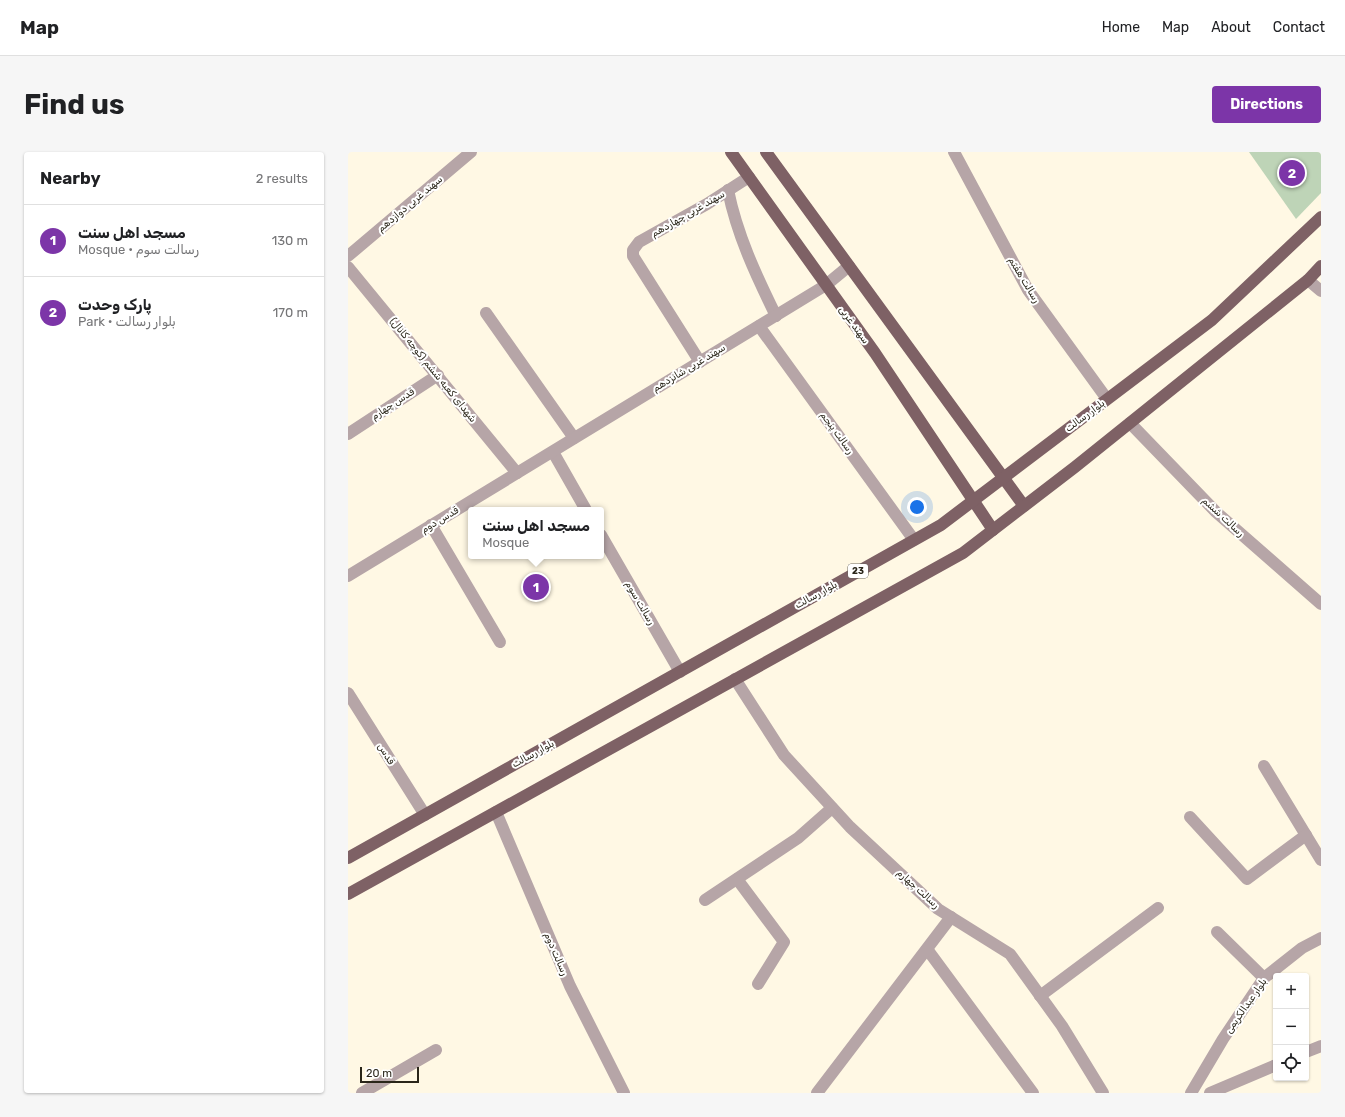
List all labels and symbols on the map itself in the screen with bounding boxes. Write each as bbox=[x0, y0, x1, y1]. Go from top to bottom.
pin: 2 bbox=[1279, 158, 1305, 188]
street label: سهند غربی دوازدهم bbox=[375, 173, 445, 235]
street label: سهند غربی چهاردهم bbox=[649, 188, 727, 240]
street label: رسالت هفتم bbox=[1006, 255, 1042, 305]
street label: سهند غربی bbox=[836, 304, 872, 346]
street label: شهدای کعبه ششم (کوچه کانال) bbox=[387, 315, 479, 425]
street label: سهند غربی شانزدهم bbox=[650, 342, 728, 394]
street label: قدس چهارم bbox=[369, 385, 417, 422]
street label: بلوار رسالت bbox=[1063, 397, 1107, 435]
street label: رسالت پنجم bbox=[817, 410, 856, 457]
street label: رسالت ششم bbox=[1200, 495, 1246, 539]
your location bbox=[907, 497, 927, 517]
street label: قدس دوم bbox=[419, 504, 461, 536]
road number: 23 bbox=[848, 564, 868, 578]
pin: 1 bbox=[523, 572, 549, 602]
street label: رسالت سوم bbox=[623, 579, 657, 627]
street label: بلوار رسالت bbox=[793, 579, 839, 611]
street label: بلوار رسالت bbox=[510, 738, 556, 770]
street label: قدس bbox=[375, 741, 397, 767]
street label: رسالت چهارم bbox=[894, 867, 942, 911]
street label: رسالت دوم bbox=[542, 931, 570, 977]
street label: بلوار عبدالکریمی bbox=[1223, 976, 1269, 1036]
scale bar bbox=[360, 1065, 419, 1084]

